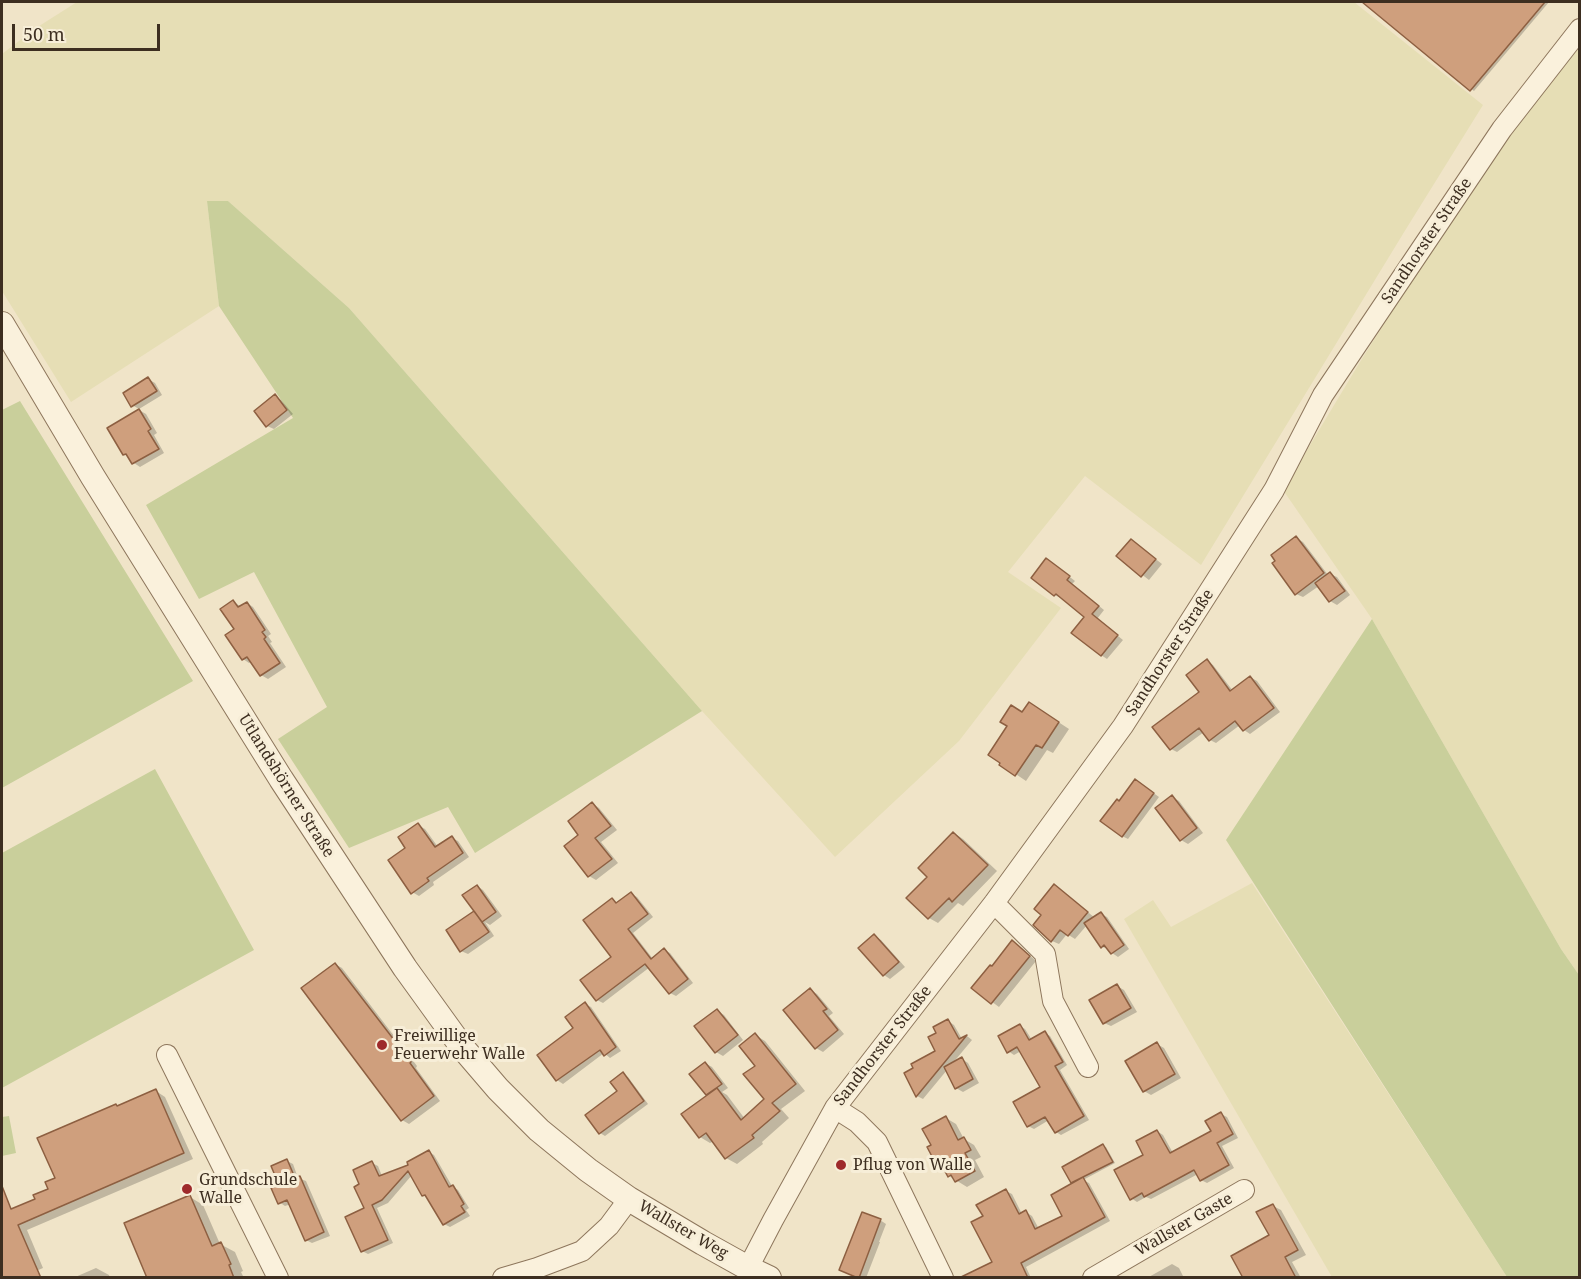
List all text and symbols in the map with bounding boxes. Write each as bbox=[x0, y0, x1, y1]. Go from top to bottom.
scale bar bbox=[15, 12, 164, 50]
text: 50 m bbox=[23, 22, 65, 46]
street label: Sandhorster Straße bbox=[1378, 175, 1476, 307]
street label: Sandhorster Straße bbox=[1122, 586, 1218, 720]
street label: Utlandshörner Straße bbox=[234, 711, 338, 861]
street label: Sandhorster Straße bbox=[830, 982, 936, 1110]
place label: Freiwillige Feuerwehr Walle bbox=[394, 1026, 525, 1064]
marker: Freiwillige Feuerwehr Walle bbox=[375, 1038, 389, 1052]
place label: Pflug von Walle bbox=[853, 1155, 972, 1175]
marker: Pflug von Walle bbox=[834, 1158, 848, 1172]
place label: Grundschule Walle bbox=[199, 1170, 297, 1208]
marker: Grundschule Walle bbox=[180, 1182, 194, 1196]
street label: Wallster Gaste bbox=[1132, 1189, 1236, 1261]
street label: Wallster Weg bbox=[635, 1197, 731, 1263]

